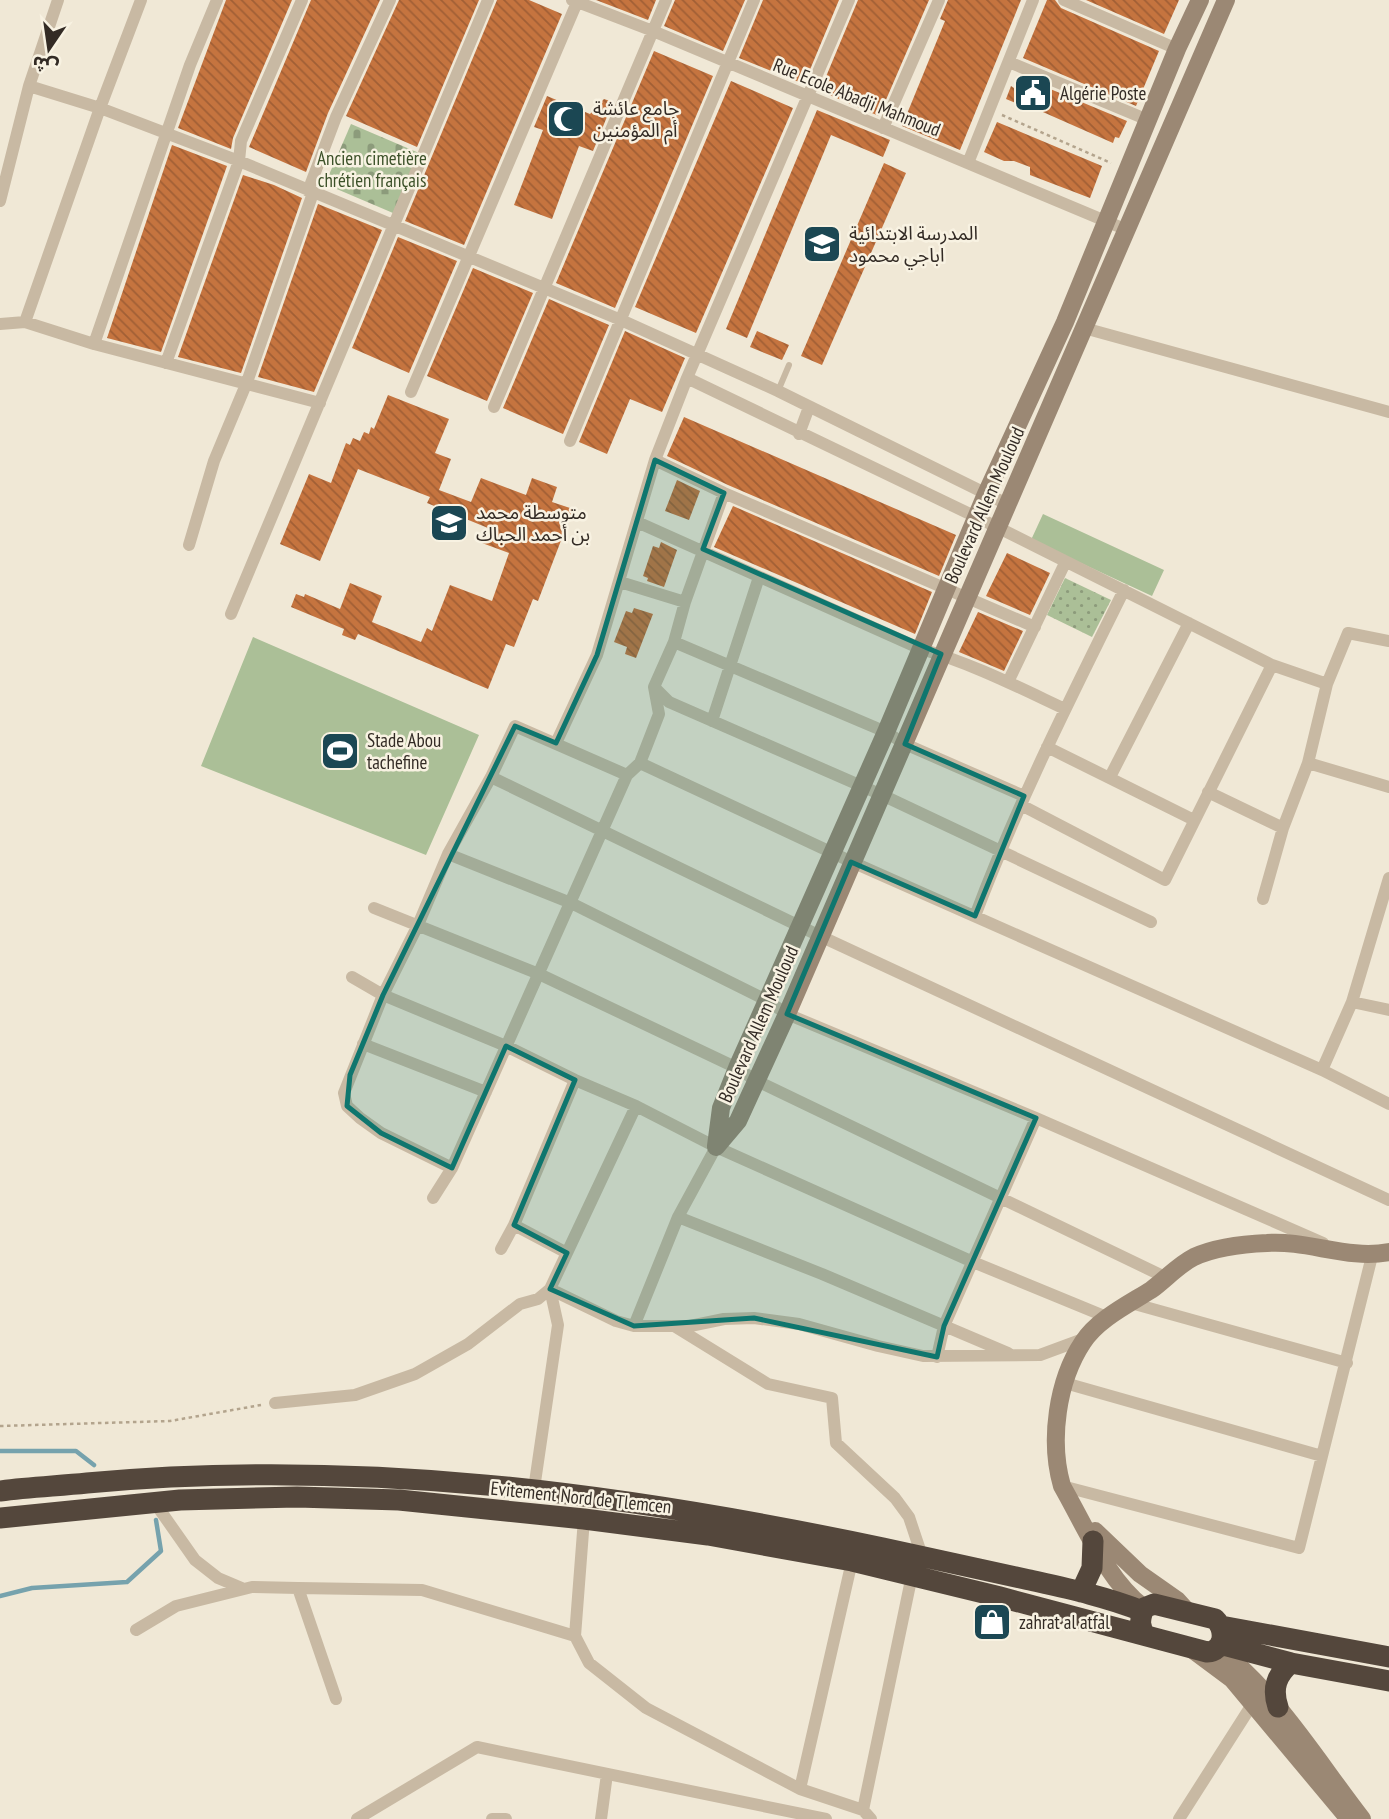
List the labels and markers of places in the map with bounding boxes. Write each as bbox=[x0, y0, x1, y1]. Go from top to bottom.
public building icon: Algérie Poste bbox=[1012, 72, 1054, 114]
place label: Algérie Poste bbox=[1060, 81, 1146, 105]
place label: جامع عائشة أم المؤمنين bbox=[593, 96, 679, 145]
mosque icon: جامع عائشة أم المؤمنين bbox=[545, 98, 587, 140]
place label: المدرسة الابتدائية اباجي محمود bbox=[849, 221, 978, 270]
school or university icon: المدرسة الابتدائية اباجي محمود bbox=[801, 223, 843, 265]
place label: متوسطة محمد بن أحمد الحباك bbox=[476, 500, 590, 546]
school or university icon: متوسطة محمد بن أحمد الحباك bbox=[428, 502, 470, 544]
place label: Stade Abou tachefine bbox=[367, 728, 441, 774]
sports icon: Stade Abou tachefine bbox=[319, 730, 361, 772]
shop icon: zahrat al atfal bbox=[971, 1601, 1013, 1643]
place label: zahrat al atfal bbox=[1019, 1610, 1110, 1634]

